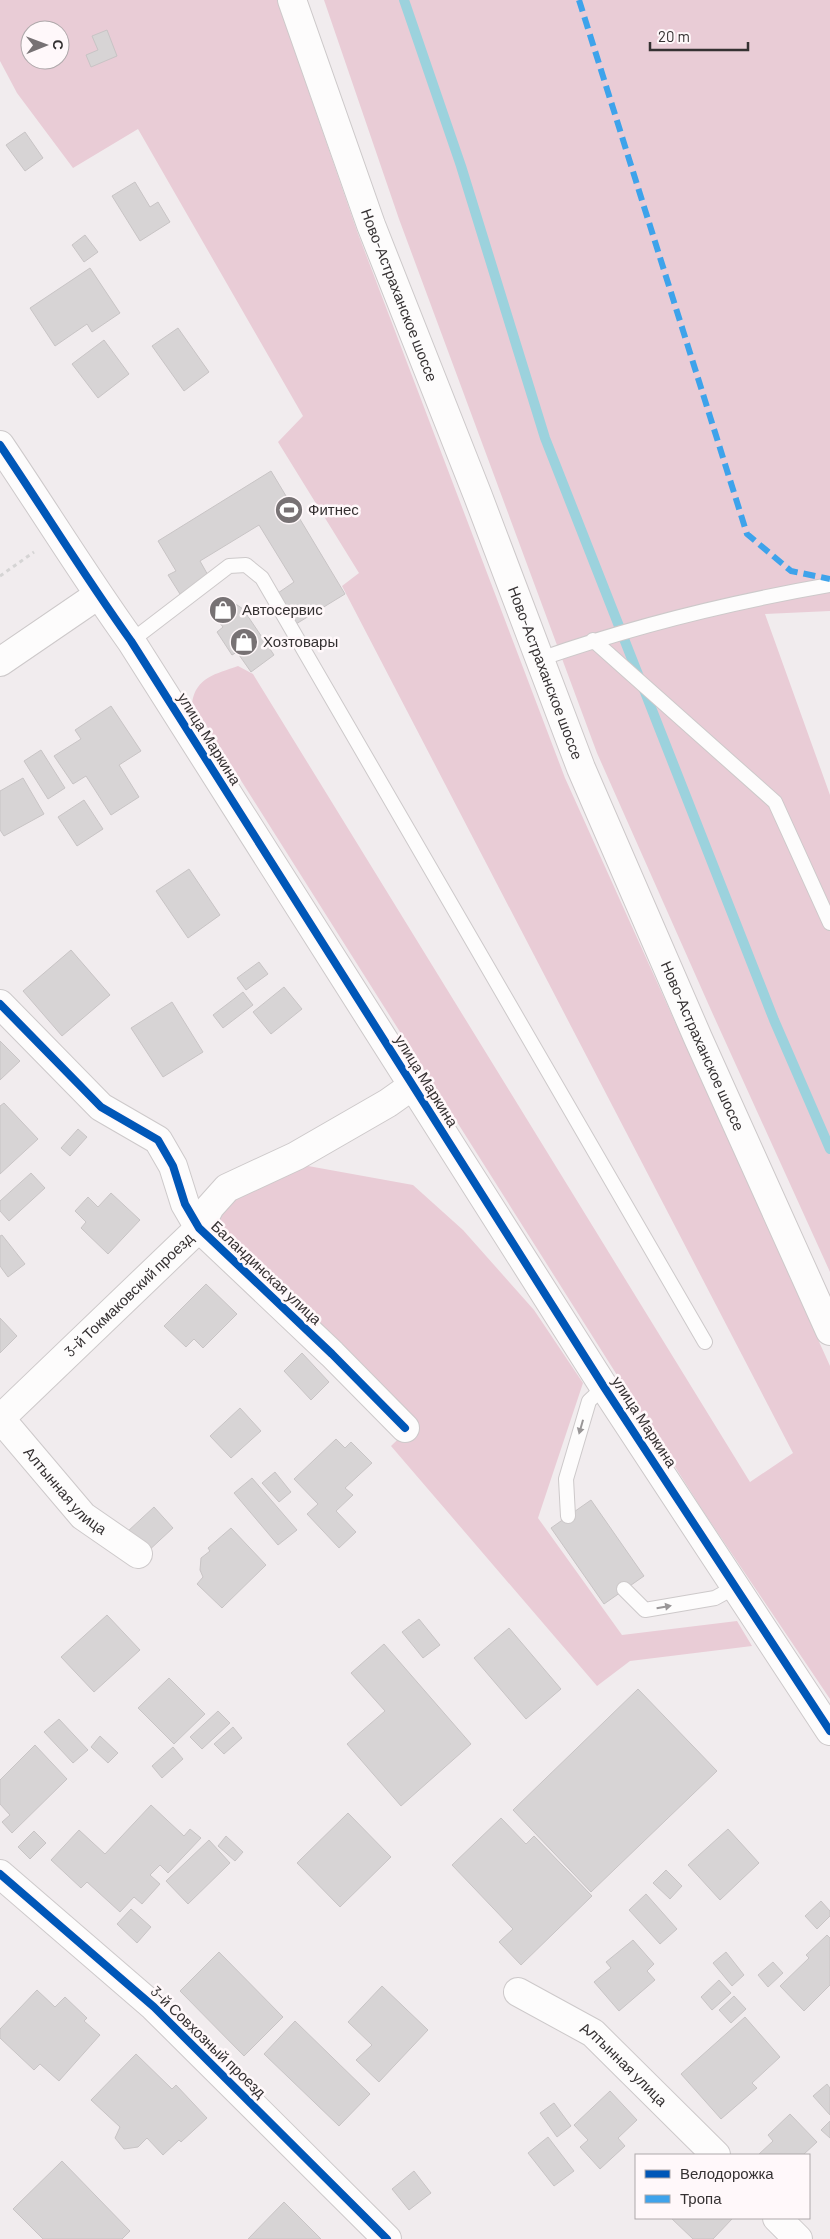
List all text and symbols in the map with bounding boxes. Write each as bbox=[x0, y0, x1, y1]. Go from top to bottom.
north arrow bbox=[20, 20, 70, 70]
scale bar bbox=[650, 20, 748, 52]
text: 20 m bbox=[658, 27, 690, 45]
text: С bbox=[50, 40, 67, 50]
street label: Ново-Астраханское шоссе bbox=[358, 206, 442, 384]
sports icon: Фитнес bbox=[274, 495, 304, 525]
place label: Фитнес bbox=[308, 500, 359, 518]
street label: Ново-Астраханское шоссе bbox=[505, 583, 587, 762]
shop icon: Автосервис bbox=[208, 595, 238, 625]
place label: Автосервис bbox=[242, 600, 323, 618]
shop icon: Хозтовары bbox=[229, 627, 259, 657]
place label: Хозтовары bbox=[263, 632, 338, 650]
street label: улица Маркина bbox=[174, 689, 246, 788]
street label: Ново-Астраханское шоссе bbox=[658, 958, 749, 1133]
street label: улица Маркина bbox=[391, 1031, 463, 1130]
street label: Баландинская улица bbox=[208, 1217, 326, 1328]
street label: 3-й Токмаковский проезд bbox=[60, 1228, 197, 1360]
street label: улица Маркина bbox=[609, 1372, 681, 1471]
one-way arrow bbox=[577, 1420, 585, 1435]
street label: Алтынная улица bbox=[20, 1443, 111, 1538]
one-way arrow bbox=[657, 1602, 673, 1610]
street label: 3-й Совхозный проезд bbox=[147, 1982, 270, 2101]
street label: Алтынная улица bbox=[577, 2018, 672, 2110]
legend bbox=[635, 2154, 810, 2219]
text: Велодорожка bbox=[680, 2164, 774, 2182]
text: Тропа bbox=[680, 2189, 722, 2207]

